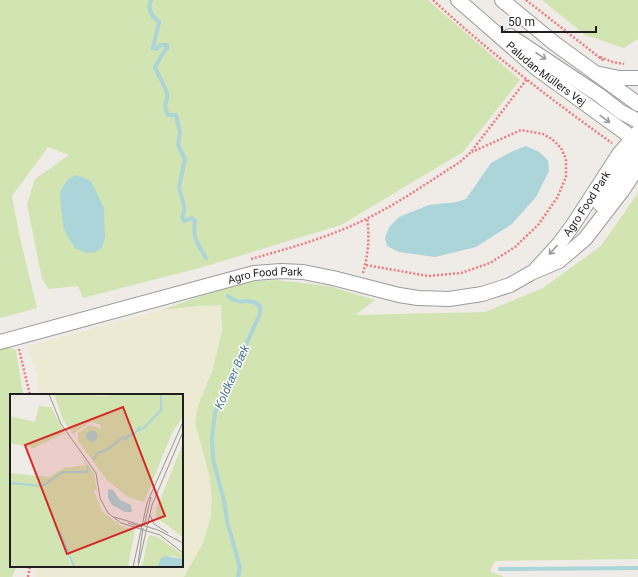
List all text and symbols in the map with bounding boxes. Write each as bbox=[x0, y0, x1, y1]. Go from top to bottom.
scale bar bbox=[502, 8, 596, 34]
text: 50 m bbox=[508, 15, 535, 29]
street label: Paludan-Müllers Vej bbox=[504, 39, 589, 109]
one-way arrow bbox=[535, 52, 546, 60]
one-way arrow bbox=[600, 115, 611, 123]
street label: Agro Food Park bbox=[560, 168, 613, 239]
one-way arrow bbox=[549, 244, 558, 254]
street label: Agro Food Park bbox=[226, 264, 303, 286]
water label: Koldkær Bæk bbox=[212, 342, 253, 411]
inset map bbox=[10, 394, 183, 567]

